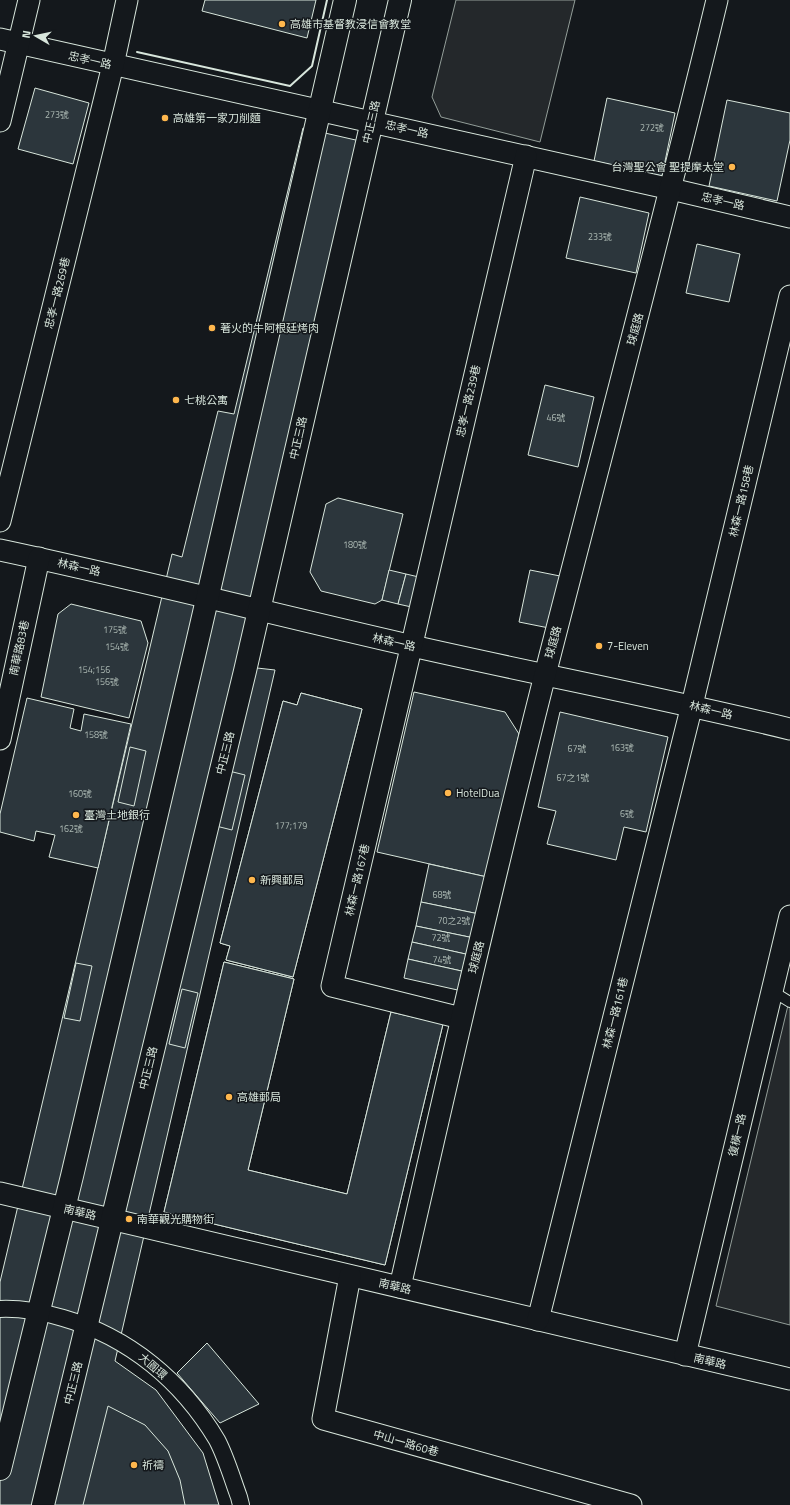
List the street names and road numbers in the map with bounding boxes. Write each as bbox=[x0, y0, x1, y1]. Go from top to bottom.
street label: 忠孝一路 bbox=[67, 47, 113, 73]
street label: 中正三路 bbox=[358, 99, 384, 145]
street label: 忠孝一路 bbox=[384, 116, 430, 142]
street label: 忠孝一路 bbox=[700, 188, 746, 214]
street label: 忠孝一路269巷 bbox=[40, 255, 74, 331]
street label: 球庭路 bbox=[623, 311, 647, 347]
street label: 忠孝一路239巷 bbox=[452, 363, 484, 439]
street label: 中正三路 bbox=[285, 415, 311, 461]
street label: 林森一路158巷 bbox=[725, 463, 757, 539]
street label: 林森一路 bbox=[56, 554, 102, 580]
street label: 南華路83巷 bbox=[5, 619, 33, 677]
street label: 球庭路 bbox=[541, 624, 565, 660]
street label: 林森一路 bbox=[371, 629, 417, 655]
street label: 林森一路 bbox=[688, 697, 734, 723]
street label: 中正三路 bbox=[212, 730, 238, 776]
street label: 林森一路167巷 bbox=[341, 842, 373, 918]
street label: 球庭路 bbox=[464, 939, 488, 975]
street label: 林森一路161巷 bbox=[598, 975, 632, 1051]
street label: 中正三路 bbox=[135, 1045, 161, 1091]
street label: 復橫一路 bbox=[724, 1112, 750, 1158]
street label: 南華路 bbox=[62, 1200, 98, 1224]
street label: 南華路 bbox=[377, 1274, 413, 1298]
street label: 大圓環 bbox=[135, 1349, 171, 1383]
street label: 南華路 bbox=[692, 1349, 728, 1373]
street label: 中正三路 bbox=[60, 1360, 86, 1406]
street label: 中山一路60巷 bbox=[371, 1426, 441, 1460]

